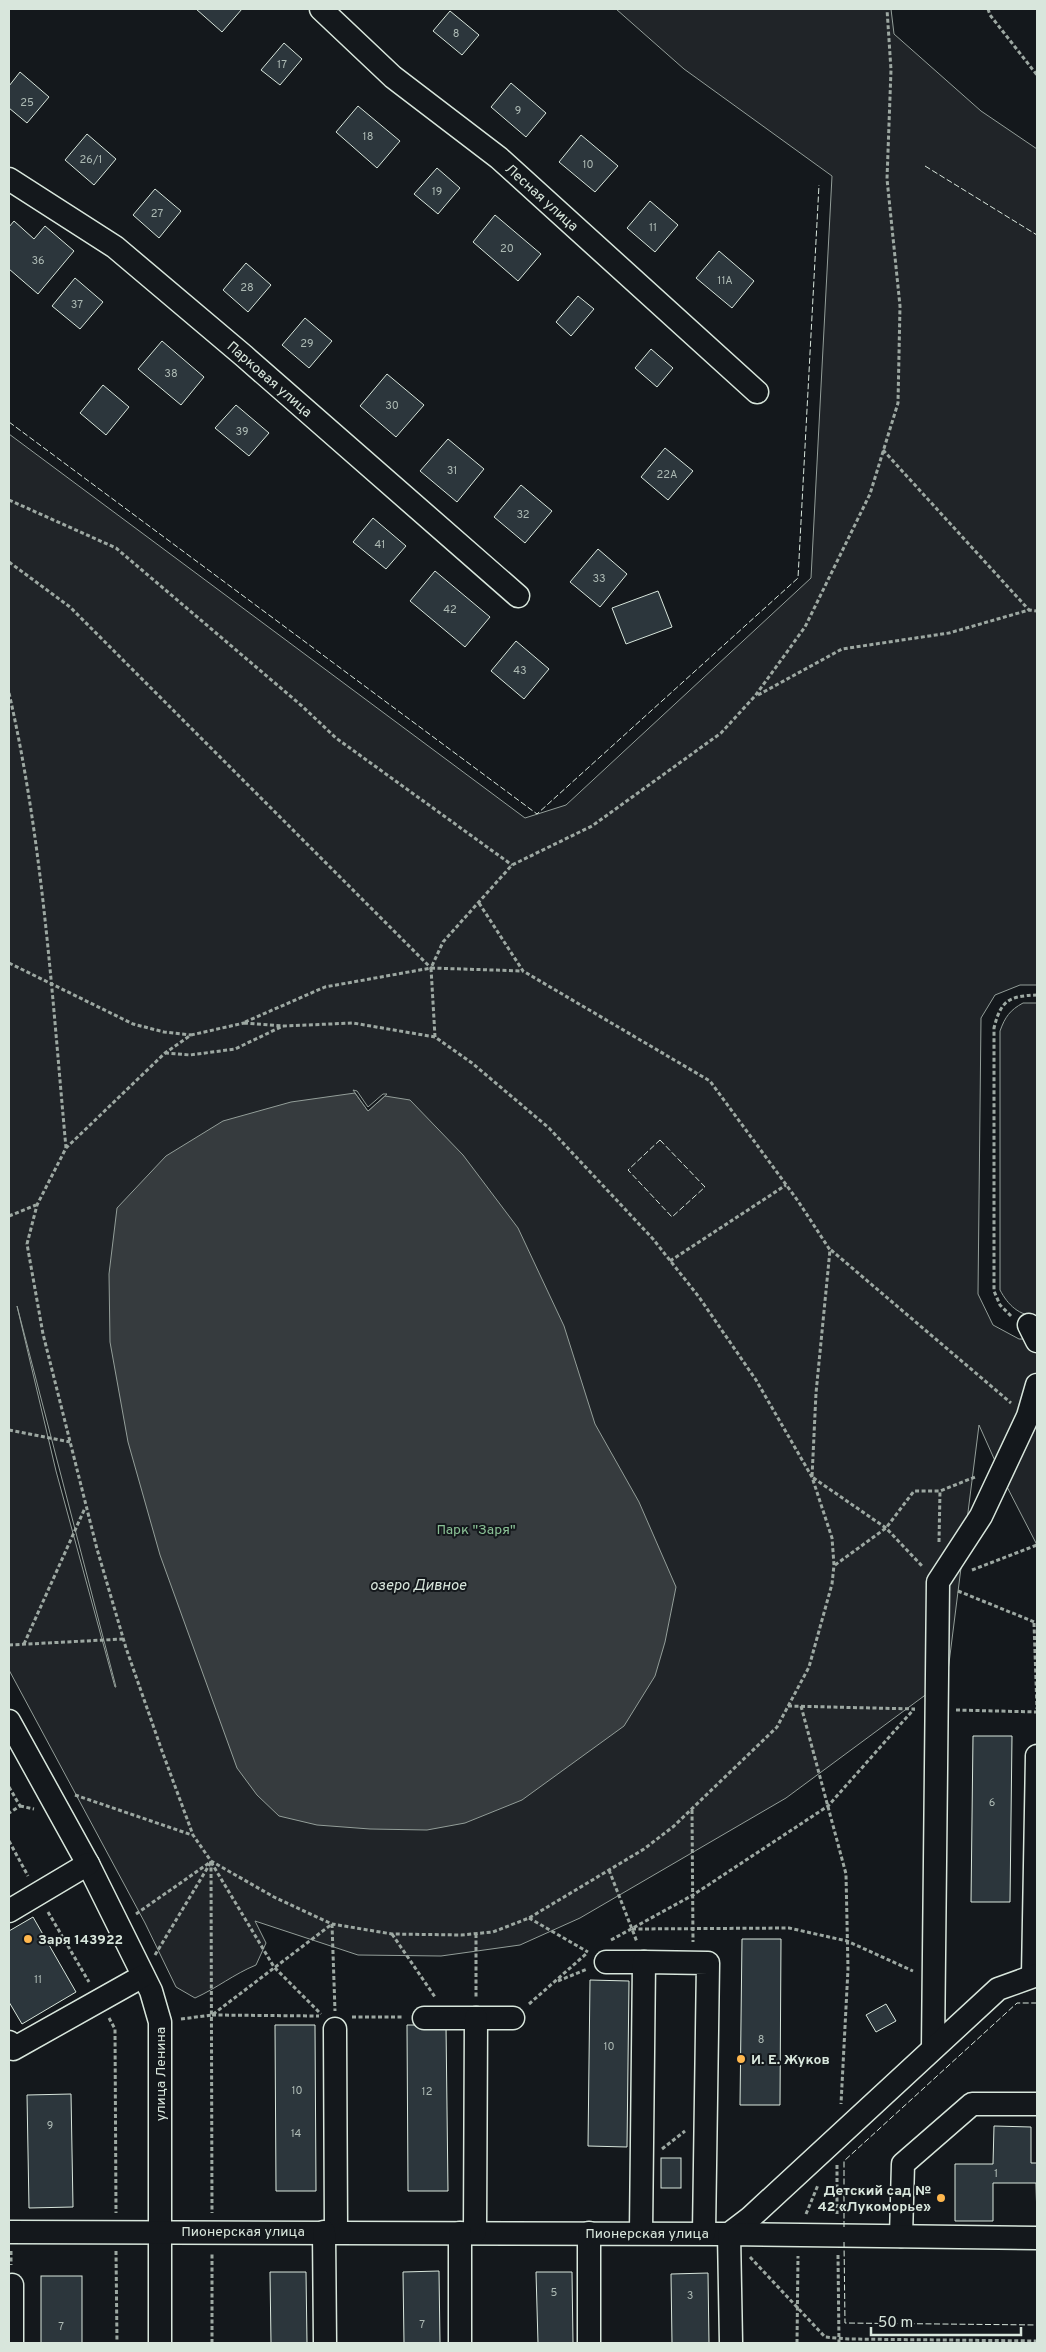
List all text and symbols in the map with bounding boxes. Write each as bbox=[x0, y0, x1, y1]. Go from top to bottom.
house number: 8 bbox=[453, 27, 459, 41]
house number: 17 bbox=[277, 58, 287, 72]
house number: 25 bbox=[20, 96, 34, 110]
house number: 9 bbox=[515, 104, 521, 118]
house number: 18 bbox=[363, 130, 373, 144]
house number: 26/1 bbox=[80, 153, 102, 167]
house number: 10 bbox=[582, 158, 594, 172]
street label: Лесная улица bbox=[501, 161, 581, 235]
house number: 19 bbox=[432, 185, 442, 199]
house number: 27 bbox=[151, 207, 163, 221]
house number: 11 bbox=[649, 221, 657, 235]
house number: 20 bbox=[500, 242, 514, 256]
house number: 36 bbox=[31, 254, 45, 268]
house number: 11А bbox=[717, 274, 733, 288]
house number: 28 bbox=[240, 281, 254, 295]
house number: 37 bbox=[71, 298, 83, 312]
house number: 29 bbox=[300, 337, 314, 351]
street label: Парковая улица bbox=[223, 339, 315, 422]
house number: 38 bbox=[164, 367, 178, 381]
house number: 30 bbox=[385, 399, 399, 413]
house number: 39 bbox=[236, 425, 248, 439]
house number: 31 bbox=[447, 464, 457, 478]
house number: 22А bbox=[657, 468, 677, 482]
house number: 32 bbox=[516, 508, 530, 522]
house number: 41 bbox=[375, 538, 385, 552]
house number: 33 bbox=[592, 572, 606, 586]
house number: 42 bbox=[443, 603, 457, 617]
house number: 43 bbox=[513, 664, 527, 678]
park label: Парк "Заря" bbox=[436, 1522, 516, 1539]
water label: озеро Дивное bbox=[370, 1577, 467, 1596]
house number: 6 bbox=[989, 1796, 995, 1810]
place label: Заря 143922 bbox=[38, 1932, 123, 1949]
marker: Заря 143922 bbox=[22, 1933, 34, 1945]
house number: 11 bbox=[34, 1973, 42, 1987]
street label: улица Ленина bbox=[153, 2027, 170, 2121]
house number: 8 bbox=[758, 2033, 764, 2047]
house number: 10 bbox=[603, 2040, 615, 2054]
place label: И. Е. Жуков bbox=[751, 2052, 830, 2069]
marker: И. Е. Жуков bbox=[735, 2053, 747, 2065]
house number: 10 bbox=[291, 2084, 303, 2098]
house number: 12 bbox=[422, 2085, 432, 2099]
house number: 9 bbox=[47, 2119, 53, 2133]
house number: 14 bbox=[291, 2127, 302, 2141]
house number: 1 bbox=[994, 2167, 998, 2181]
place label: Детский сад № 42 «Лукоморье» bbox=[818, 2183, 931, 2216]
marker: Детский сад № 42 «Лукоморье» bbox=[935, 2192, 947, 2204]
street label: Пионерская улица bbox=[181, 2224, 305, 2241]
street label: Пионерская улица bbox=[585, 2226, 709, 2243]
house number: 5 bbox=[551, 2286, 558, 2300]
house number: 3 bbox=[687, 2289, 693, 2303]
scale bar bbox=[871, 2304, 1021, 2336]
text: 50 m bbox=[878, 2314, 913, 2333]
house number: 7 bbox=[419, 2318, 425, 2332]
house number: 7 bbox=[58, 2320, 64, 2334]

